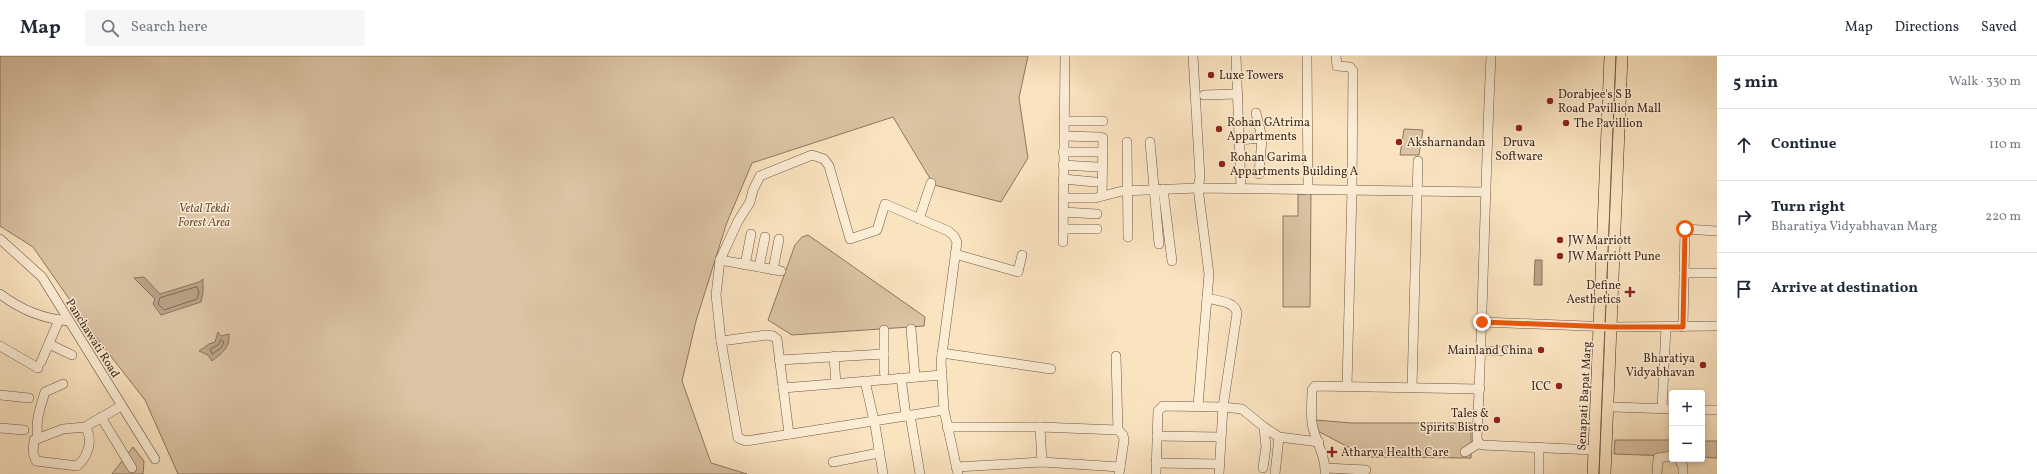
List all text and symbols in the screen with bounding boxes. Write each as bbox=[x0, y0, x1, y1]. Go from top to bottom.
search box bbox=[85, 10, 365, 46]
text: Map bbox=[20, 15, 61, 41]
icon: search bbox=[99, 17, 121, 39]
text: Search here bbox=[131, 17, 208, 38]
text: Map bbox=[1845, 18, 1873, 37]
text: Directions bbox=[1895, 18, 1959, 37]
text: Saved bbox=[1981, 18, 2017, 37]
place label: Luxe Towers bbox=[1219, 68, 1284, 84]
marker: Luxe Towers bbox=[1206, 70, 1216, 80]
text: 5 min bbox=[1733, 71, 1778, 94]
text: Walk · 330 m bbox=[1949, 73, 2021, 91]
place label: Dorabjee's S B Road Pavillion Mall bbox=[1558, 87, 1662, 117]
marker: Dorabjee's S B Road Pavillion Mall bbox=[1545, 96, 1555, 106]
place label: Rohan GAtrima Appartments bbox=[1227, 115, 1310, 145]
place label: The Pavillion bbox=[1574, 116, 1643, 132]
marker: The Pavillion bbox=[1561, 118, 1571, 128]
marker: Druva Software bbox=[1514, 123, 1524, 133]
marker: Rohan GAtrima Appartments bbox=[1214, 124, 1224, 134]
icon: ahead bbox=[1733, 134, 1755, 156]
text: Continue bbox=[1771, 134, 1836, 155]
place label: Aksharnandan bbox=[1407, 135, 1486, 151]
place label: Druva Software bbox=[1495, 135, 1543, 165]
text: 110 m bbox=[1989, 136, 2021, 154]
marker: Aksharnandan bbox=[1394, 137, 1404, 147]
place label: Rohan Garima Appartments Building A bbox=[1230, 150, 1359, 180]
marker: Rohan Garima Appartments Building A bbox=[1217, 159, 1227, 169]
text: Turn right bbox=[1771, 197, 1845, 218]
park label: Vetal Tekdi Forest Area bbox=[178, 201, 231, 231]
icon: right bbox=[1733, 206, 1755, 228]
text: 220 m bbox=[1985, 208, 2021, 226]
text: Bharatiya Vidyabhavan Marg bbox=[1771, 218, 1937, 236]
route start bbox=[1676, 220, 1694, 238]
place label: JW Marriott bbox=[1568, 233, 1632, 249]
marker: JW Marriott bbox=[1555, 235, 1565, 245]
place label: JW Marriott Pune bbox=[1568, 249, 1661, 265]
marker: JW Marriott Pune bbox=[1555, 251, 1565, 261]
place label: Define Aesthetics bbox=[1567, 278, 1621, 308]
icon: arrive bbox=[1733, 278, 1755, 300]
text: Arrive at destination bbox=[1771, 278, 1918, 299]
marker: Define Aesthetics bbox=[1624, 286, 1636, 298]
street label: Panchawati Road bbox=[61, 296, 123, 381]
route end bbox=[1473, 313, 1491, 331]
street label: Senapati Bapat Marg bbox=[1574, 341, 1596, 451]
place label: Mainland China bbox=[1447, 343, 1533, 359]
marker: Mainland China bbox=[1536, 345, 1546, 355]
place label: Bharatiya Vidyabhavan bbox=[1626, 351, 1695, 381]
marker: Bharatiya Vidyabhavan bbox=[1698, 360, 1708, 370]
place label: ICC bbox=[1531, 379, 1551, 395]
marker: ICC bbox=[1554, 381, 1564, 391]
map controls bbox=[1669, 390, 1705, 462]
button: + bbox=[1669, 390, 1705, 426]
place label: Tales & Spirits Bistro bbox=[1420, 406, 1489, 436]
marker: Tales & Spirits Bistro bbox=[1492, 415, 1502, 425]
button: − bbox=[1669, 426, 1705, 462]
place label: Atharva Health Care bbox=[1341, 445, 1449, 461]
marker: Atharva Health Care bbox=[1326, 446, 1338, 458]

